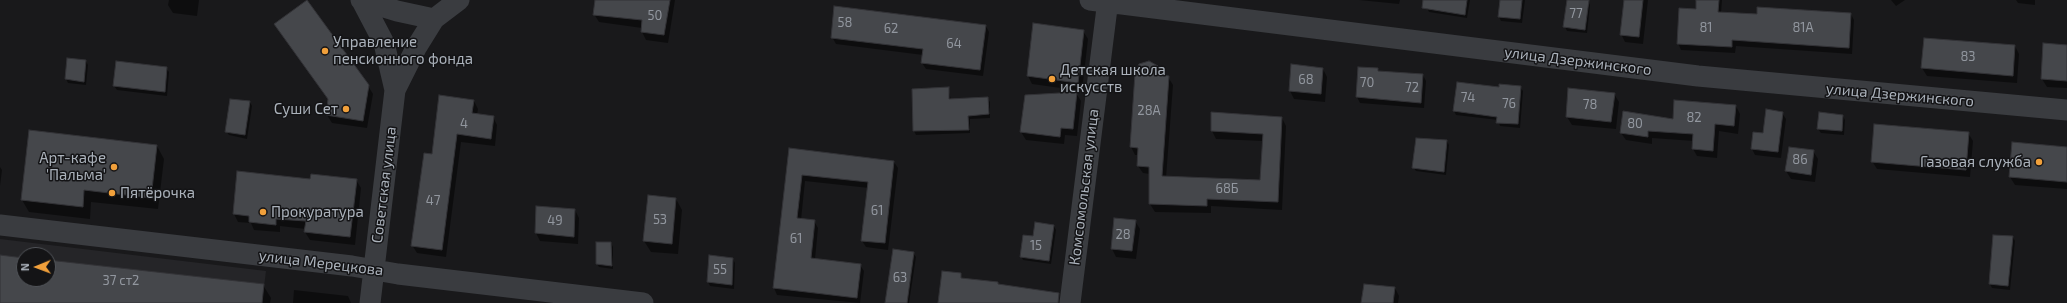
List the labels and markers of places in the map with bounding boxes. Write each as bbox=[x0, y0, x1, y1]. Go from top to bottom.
place label: Управление пенсионного фонда bbox=[333, 33, 473, 68]
marker: Управление пенсионного фонда bbox=[320, 46, 330, 56]
place label: Детская школа искусств bbox=[1060, 61, 1166, 96]
marker: Детская школа искусств bbox=[1047, 74, 1057, 84]
place label: Суши Сет bbox=[274, 100, 338, 118]
marker: Суши Сет bbox=[341, 104, 351, 114]
place label: Арт-кафе 'Пальма' bbox=[39, 149, 106, 184]
place label: Газовая служба bbox=[1920, 153, 2031, 171]
marker: Газовая служба bbox=[2034, 157, 2044, 167]
marker: Арт-кафе 'Пальма' bbox=[109, 162, 119, 172]
place label: Пятёрочка bbox=[120, 184, 195, 202]
marker: Пятёрочка bbox=[107, 188, 117, 198]
place label: Прокуратура bbox=[271, 203, 364, 221]
marker: Прокуратура bbox=[258, 207, 268, 217]

